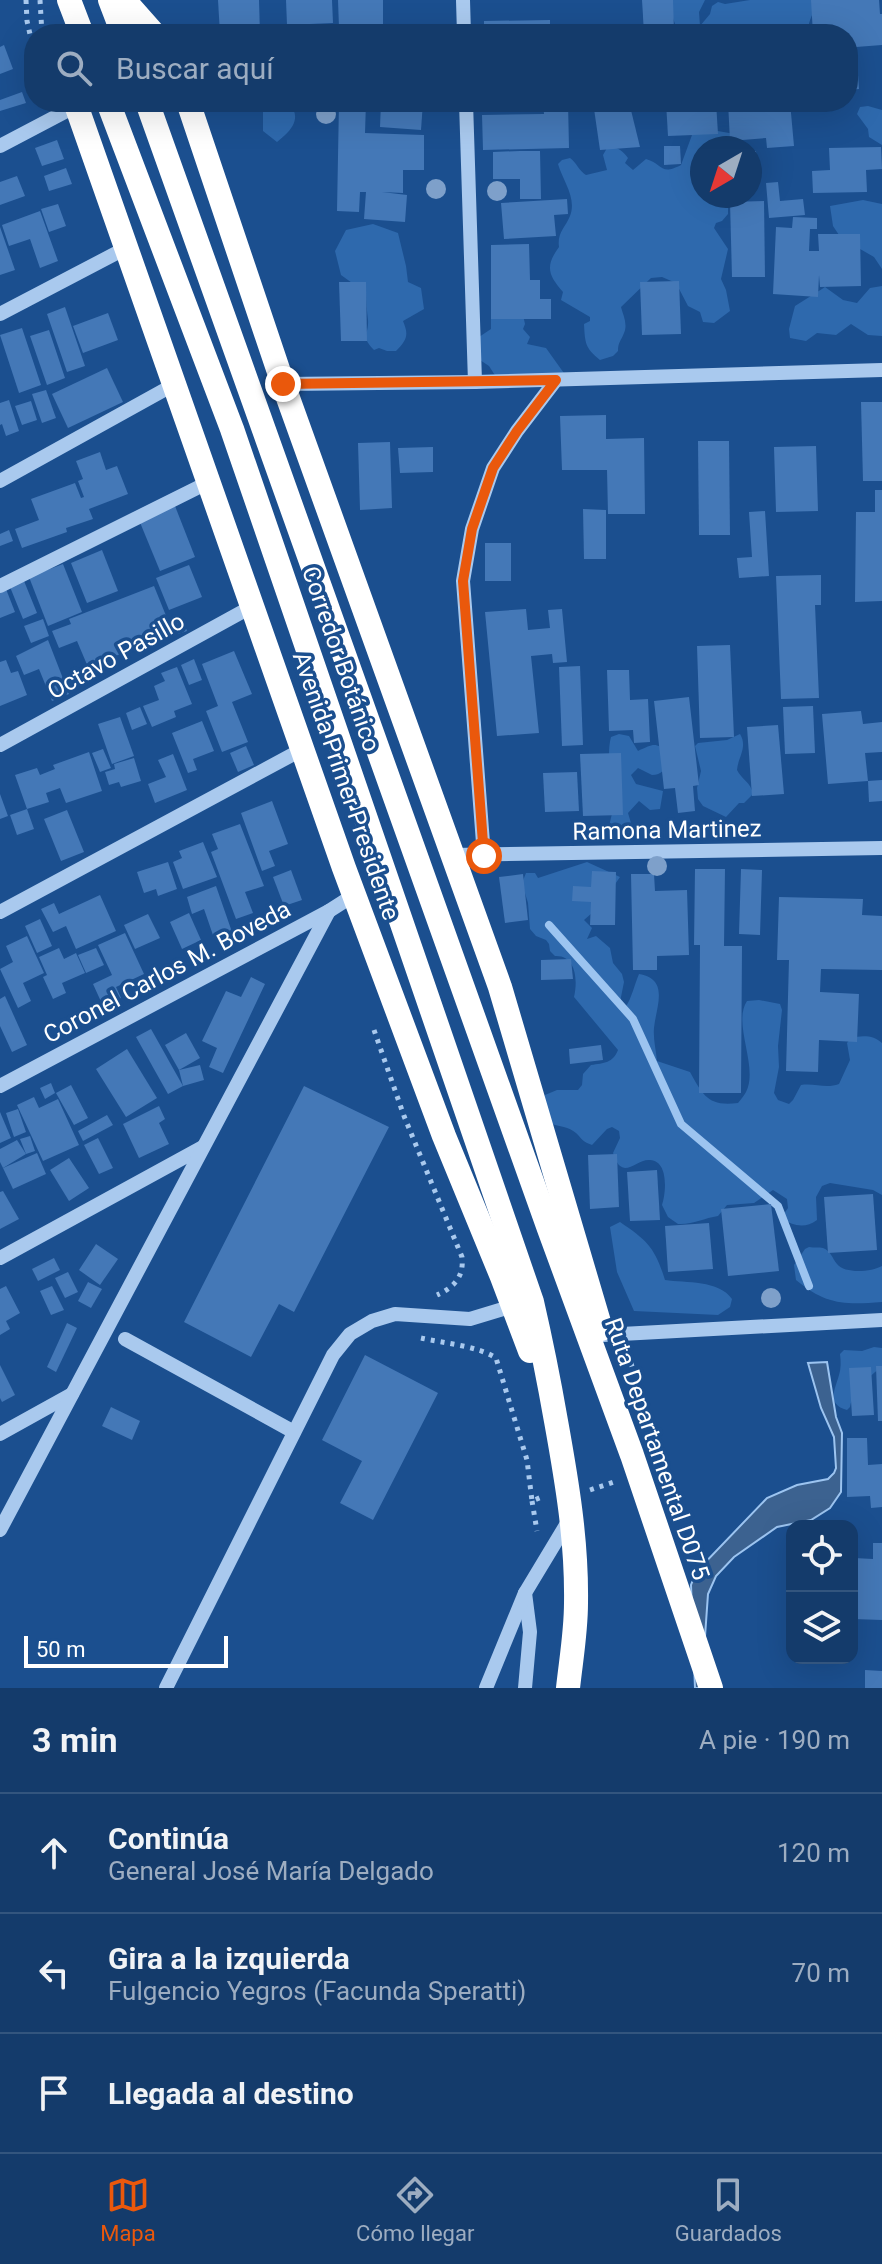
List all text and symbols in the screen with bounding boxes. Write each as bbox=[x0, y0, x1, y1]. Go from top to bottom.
search box bbox=[24, 24, 858, 112]
icon: search bbox=[52, 46, 96, 90]
text: Buscar aquí bbox=[116, 51, 274, 86]
north arrow bbox=[690, 136, 762, 208]
route end bbox=[265, 366, 301, 402]
street label: Corredor Botánico bbox=[296, 563, 386, 755]
street label: Octavo Pasillo bbox=[43, 607, 189, 705]
street label: Avenida Primer Presidente bbox=[287, 648, 405, 924]
street label: Ramona Martinez bbox=[572, 814, 762, 846]
route start bbox=[466, 838, 502, 874]
street label: Coronel Carlos M. Boveda bbox=[39, 895, 295, 1049]
street label: Ruta Departamental D075 bbox=[599, 1314, 715, 1584]
map controls bbox=[786, 1520, 858, 1664]
button: locate bbox=[786, 1520, 858, 1592]
button: layers bbox=[786, 1592, 858, 1664]
scale bar bbox=[24, 1632, 228, 1668]
text: 50 m bbox=[36, 1637, 85, 1662]
text: 3 min bbox=[32, 1720, 117, 1760]
text: A pie · 190 m bbox=[699, 1725, 850, 1755]
text: Continúa bbox=[108, 1821, 229, 1856]
icon: ahead bbox=[32, 1831, 76, 1875]
text: 120 m bbox=[777, 1838, 850, 1868]
text: General José María Delgado bbox=[108, 1856, 434, 1886]
text: Gira a la izquierda bbox=[108, 1941, 350, 1976]
icon: left bbox=[32, 1951, 76, 1995]
text: 70 m bbox=[792, 1958, 850, 1988]
text: Fulgencio Yegros (Facunda Speratti) bbox=[108, 1976, 526, 2006]
icon: arrive bbox=[32, 2071, 76, 2115]
text: Llegada al destino bbox=[108, 2076, 354, 2111]
tab: Mapa bbox=[100, 2173, 156, 2246]
tab: Cómo llegar bbox=[356, 2173, 474, 2246]
tab: Guardados bbox=[675, 2173, 782, 2246]

